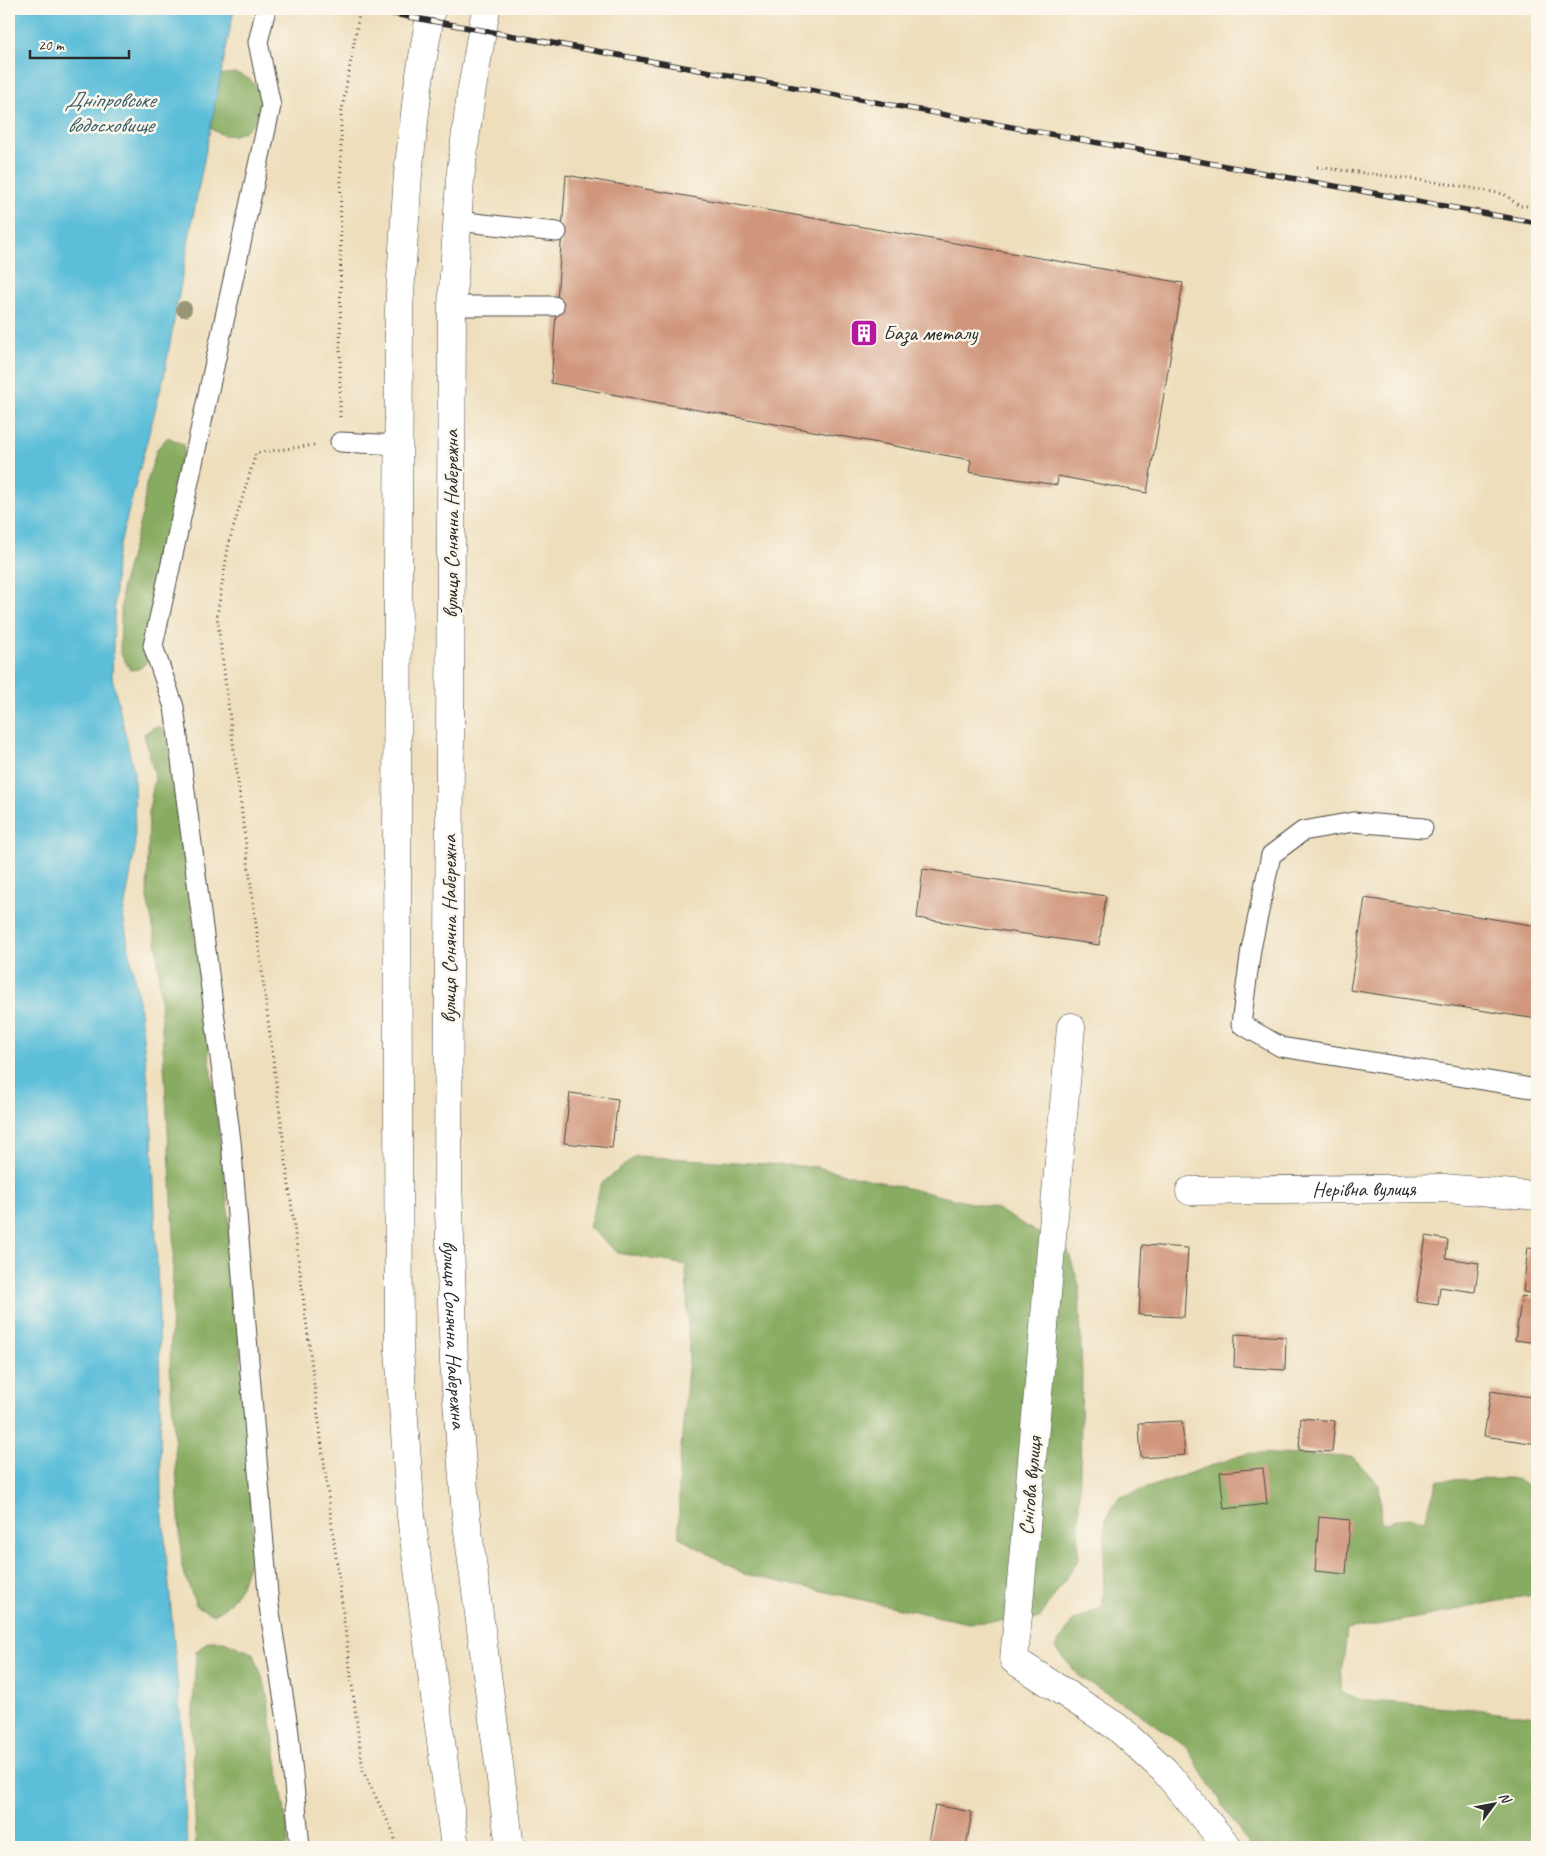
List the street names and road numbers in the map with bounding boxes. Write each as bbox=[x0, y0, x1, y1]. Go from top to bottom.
street label: вулиця Сонячна Набережна bbox=[438, 428, 464, 618]
street label: вулиця Сонячна Набережна bbox=[436, 833, 462, 1023]
street label: Нерівна вулиця bbox=[1312, 1175, 1417, 1203]
street label: вулиця Сонячна Набережна bbox=[437, 1240, 472, 1431]
street label: Снігова вулиця bbox=[1013, 1434, 1047, 1536]

